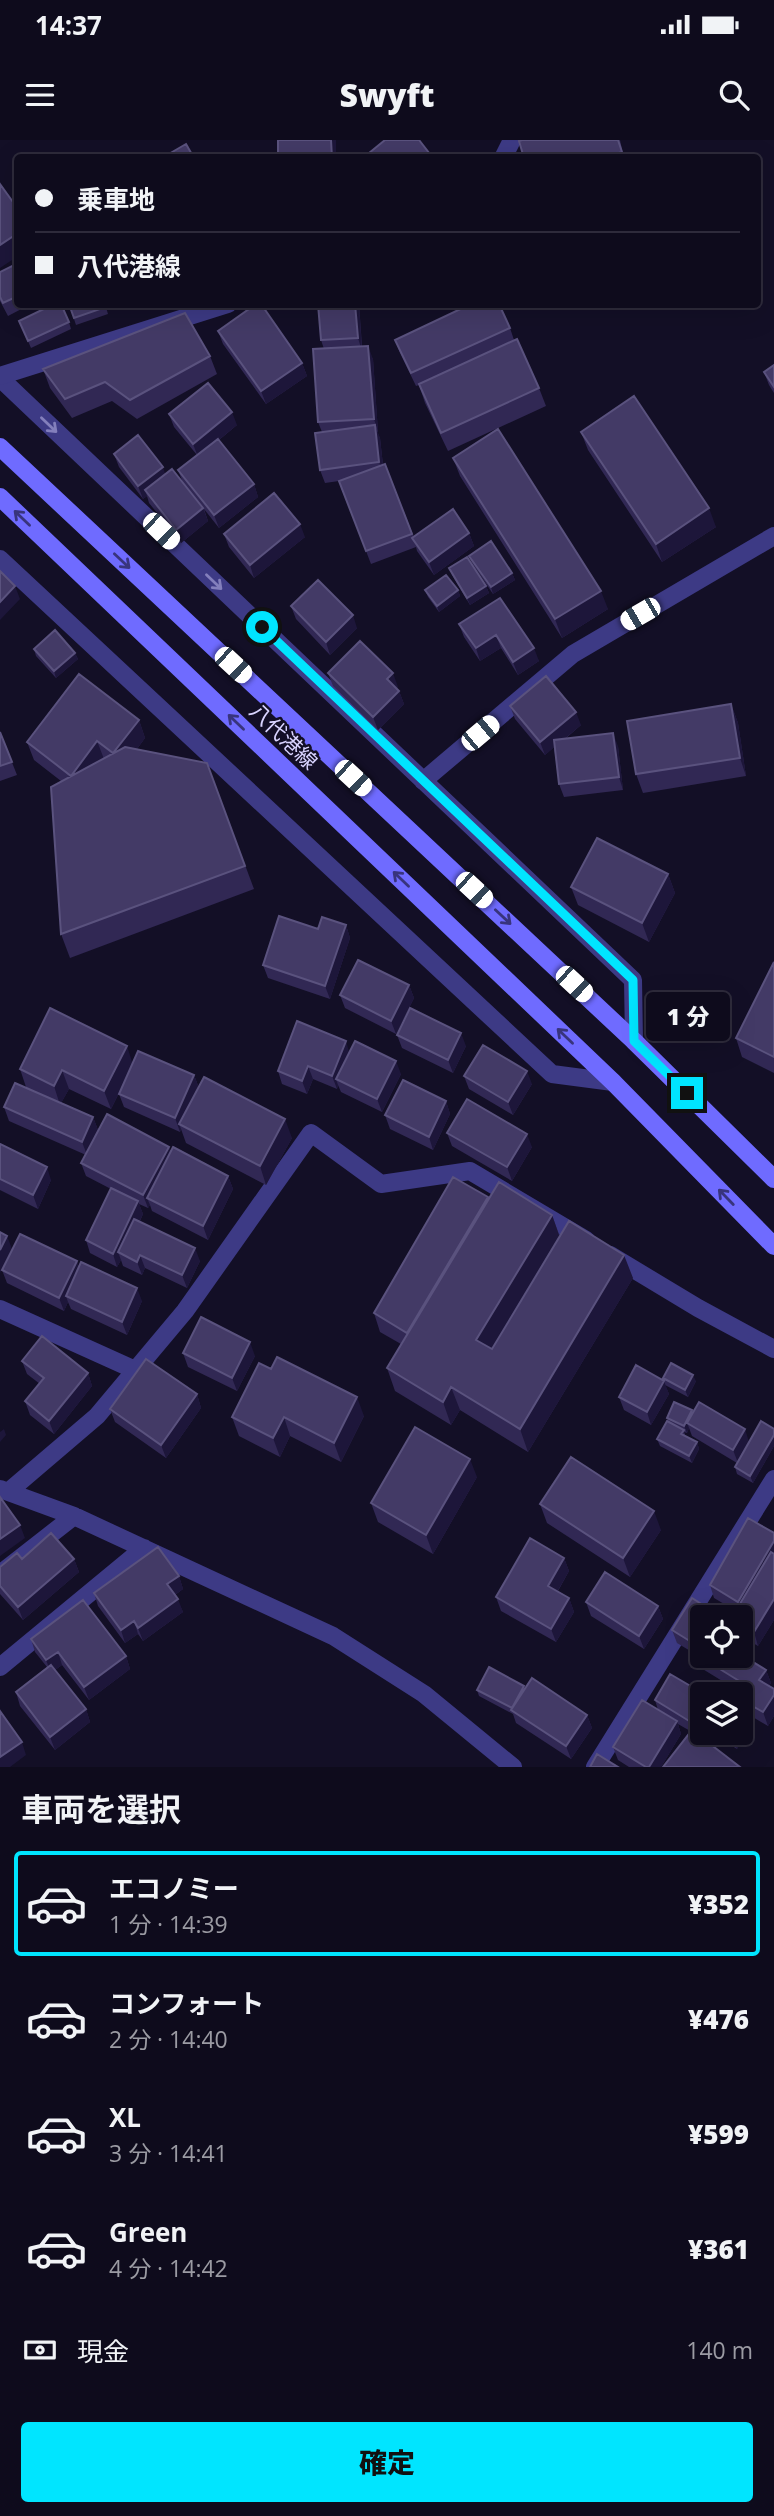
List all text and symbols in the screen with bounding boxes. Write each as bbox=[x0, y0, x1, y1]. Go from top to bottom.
text: 14:37 bbox=[35, 7, 102, 43]
text: Swyft bbox=[339, 73, 435, 116]
icon: menu bbox=[21, 76, 59, 114]
icon: search bbox=[715, 76, 753, 114]
text: 乗車地 bbox=[77, 181, 155, 217]
text: 八代港線 bbox=[77, 248, 181, 284]
one-way arrow bbox=[41, 417, 58, 434]
one-way arrow bbox=[13, 509, 30, 526]
car bbox=[139, 509, 184, 553]
one-way arrow bbox=[113, 552, 130, 569]
one-way arrow bbox=[205, 574, 223, 590]
car bbox=[617, 594, 664, 634]
route start bbox=[246, 611, 278, 643]
car bbox=[211, 643, 256, 687]
street label: 八代港線 bbox=[244, 697, 324, 775]
car bbox=[458, 711, 503, 755]
one-way arrow bbox=[228, 714, 245, 731]
car bbox=[331, 756, 376, 800]
car bbox=[452, 868, 497, 912]
one-way arrow bbox=[393, 871, 410, 888]
one-way arrow bbox=[494, 909, 511, 926]
car bbox=[552, 962, 597, 1006]
callout: 1 分 bbox=[645, 992, 729, 1040]
text: 1 分 bbox=[667, 1000, 709, 1032]
one-way arrow bbox=[557, 1028, 574, 1045]
route end bbox=[671, 1077, 703, 1109]
one-way arrow bbox=[718, 1189, 735, 1206]
map controls bbox=[690, 1605, 753, 1745]
button: locate bbox=[690, 1605, 753, 1668]
button: layers bbox=[690, 1682, 753, 1745]
text: 車両を選択 bbox=[21, 1787, 181, 1830]
text: エコノミー bbox=[109, 1870, 239, 1906]
icon: car bbox=[25, 1872, 88, 1935]
text: ¥352 bbox=[688, 1886, 749, 1922]
text: 1 分 · 14:39 bbox=[109, 1908, 228, 1940]
text: コンフォート bbox=[109, 1985, 264, 2021]
icon: car bbox=[25, 1987, 88, 2050]
text: ¥476 bbox=[688, 2001, 749, 2037]
text: 2 分 · 14:40 bbox=[109, 2023, 228, 2055]
text: XL bbox=[109, 2099, 141, 2135]
icon: car bbox=[25, 2102, 88, 2165]
text: ¥599 bbox=[688, 2116, 749, 2152]
text: 3 分 · 14:41 bbox=[109, 2137, 228, 2169]
text: Green bbox=[109, 2214, 187, 2250]
icon: car bbox=[25, 2217, 88, 2280]
text: ¥361 bbox=[688, 2231, 749, 2267]
text: 4 分 · 14:42 bbox=[109, 2252, 228, 2284]
icon: cash bbox=[21, 2331, 59, 2369]
text: 現金 bbox=[77, 2333, 129, 2369]
text: 140 m bbox=[686, 2334, 753, 2366]
button: 確定 bbox=[21, 2422, 753, 2502]

